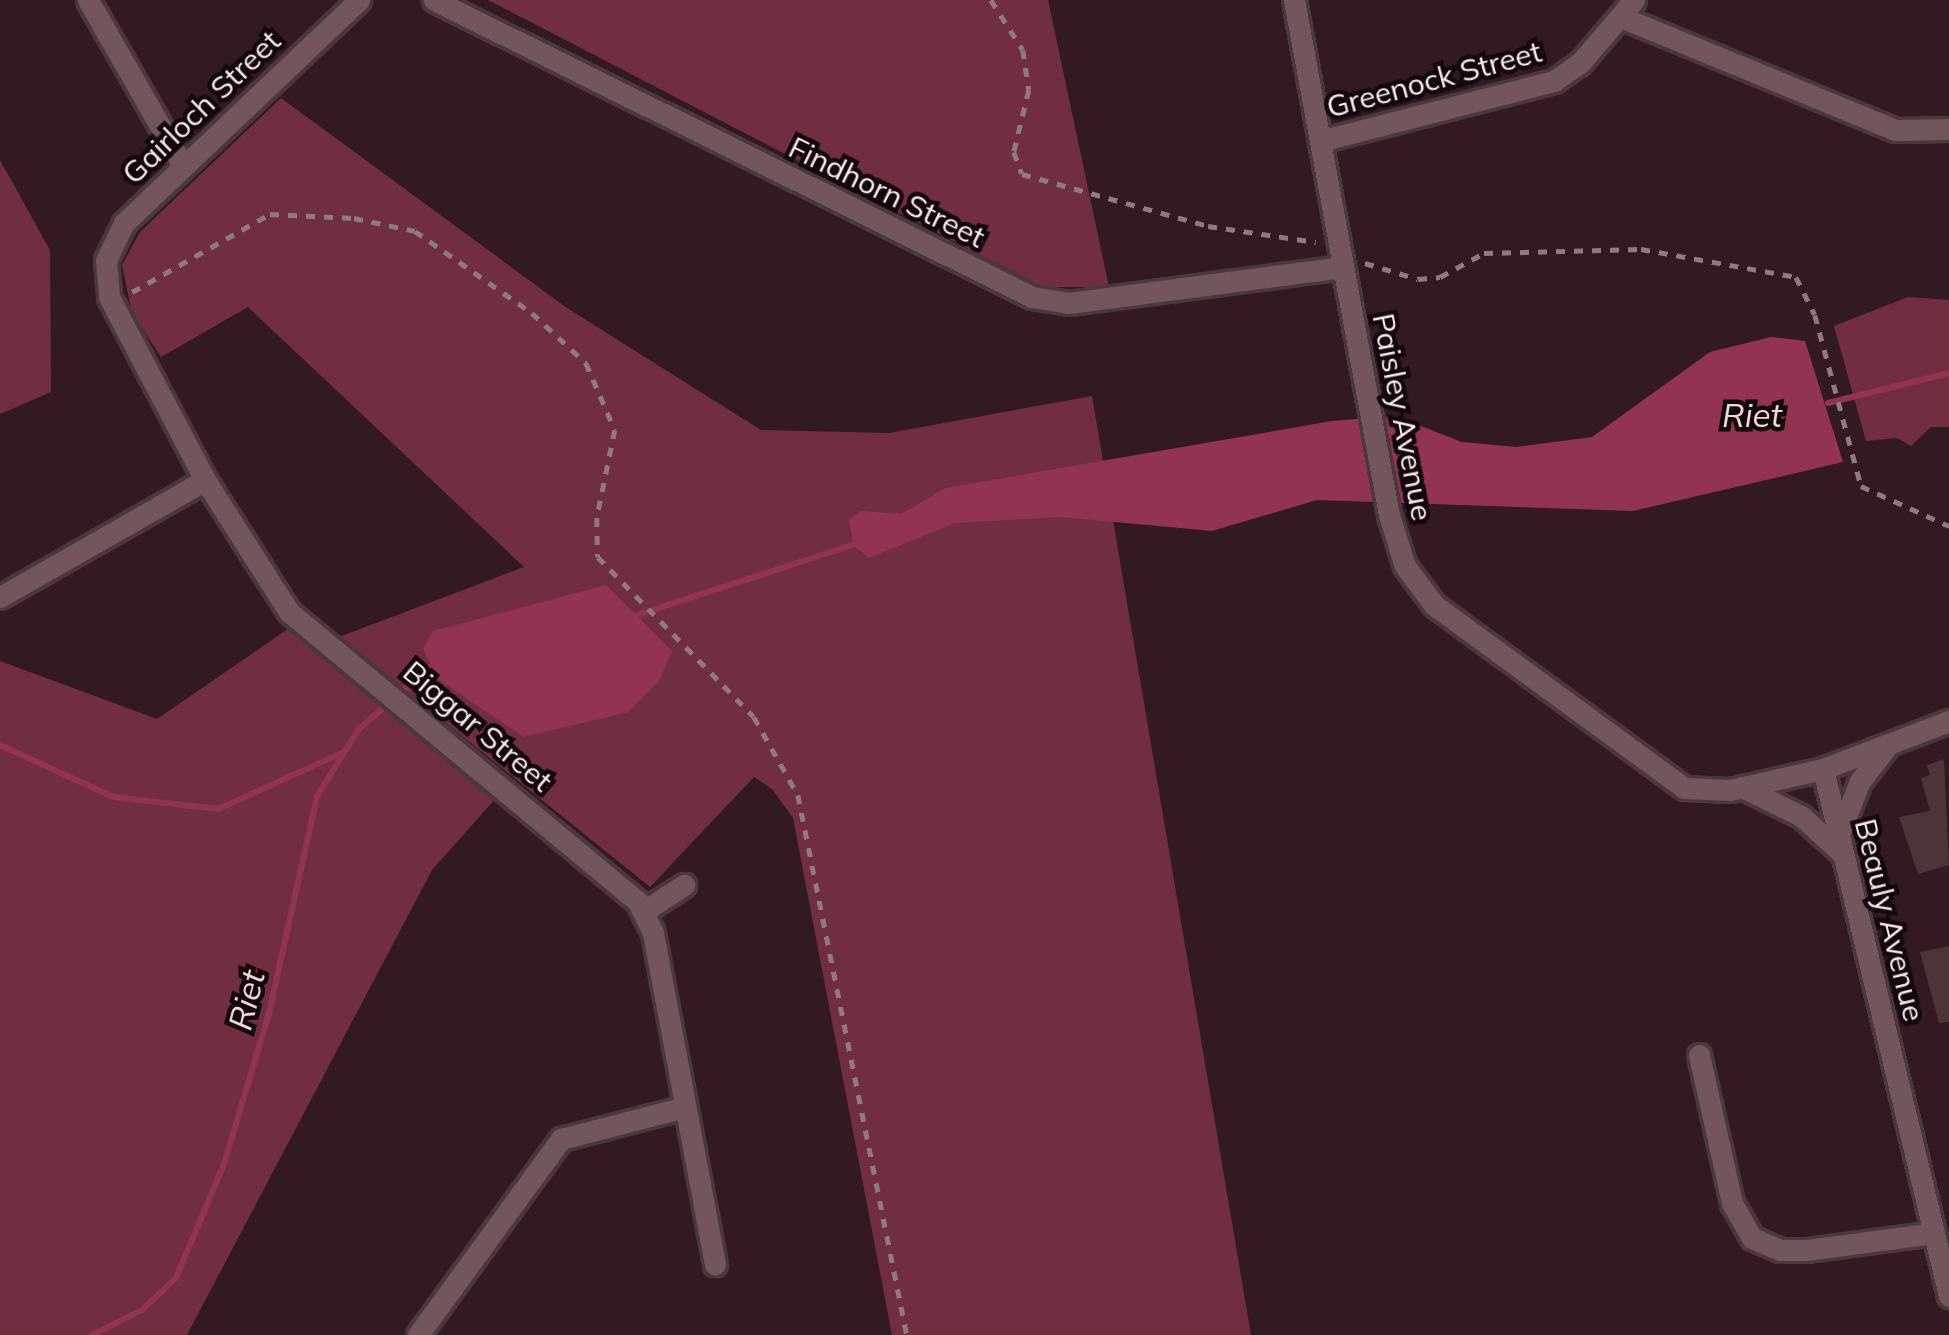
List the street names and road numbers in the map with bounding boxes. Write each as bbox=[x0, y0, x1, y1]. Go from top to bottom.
street label: Gairloch Street bbox=[115, 23, 287, 191]
street label: Greenock Street bbox=[1323, 33, 1545, 125]
street label: Findhorn Street bbox=[783, 129, 991, 255]
street label: Paisley Avenue bbox=[1365, 310, 1441, 524]
street label: Biggar Street bbox=[396, 653, 560, 799]
street label: Beauly Avenue bbox=[1847, 815, 1933, 1025]

